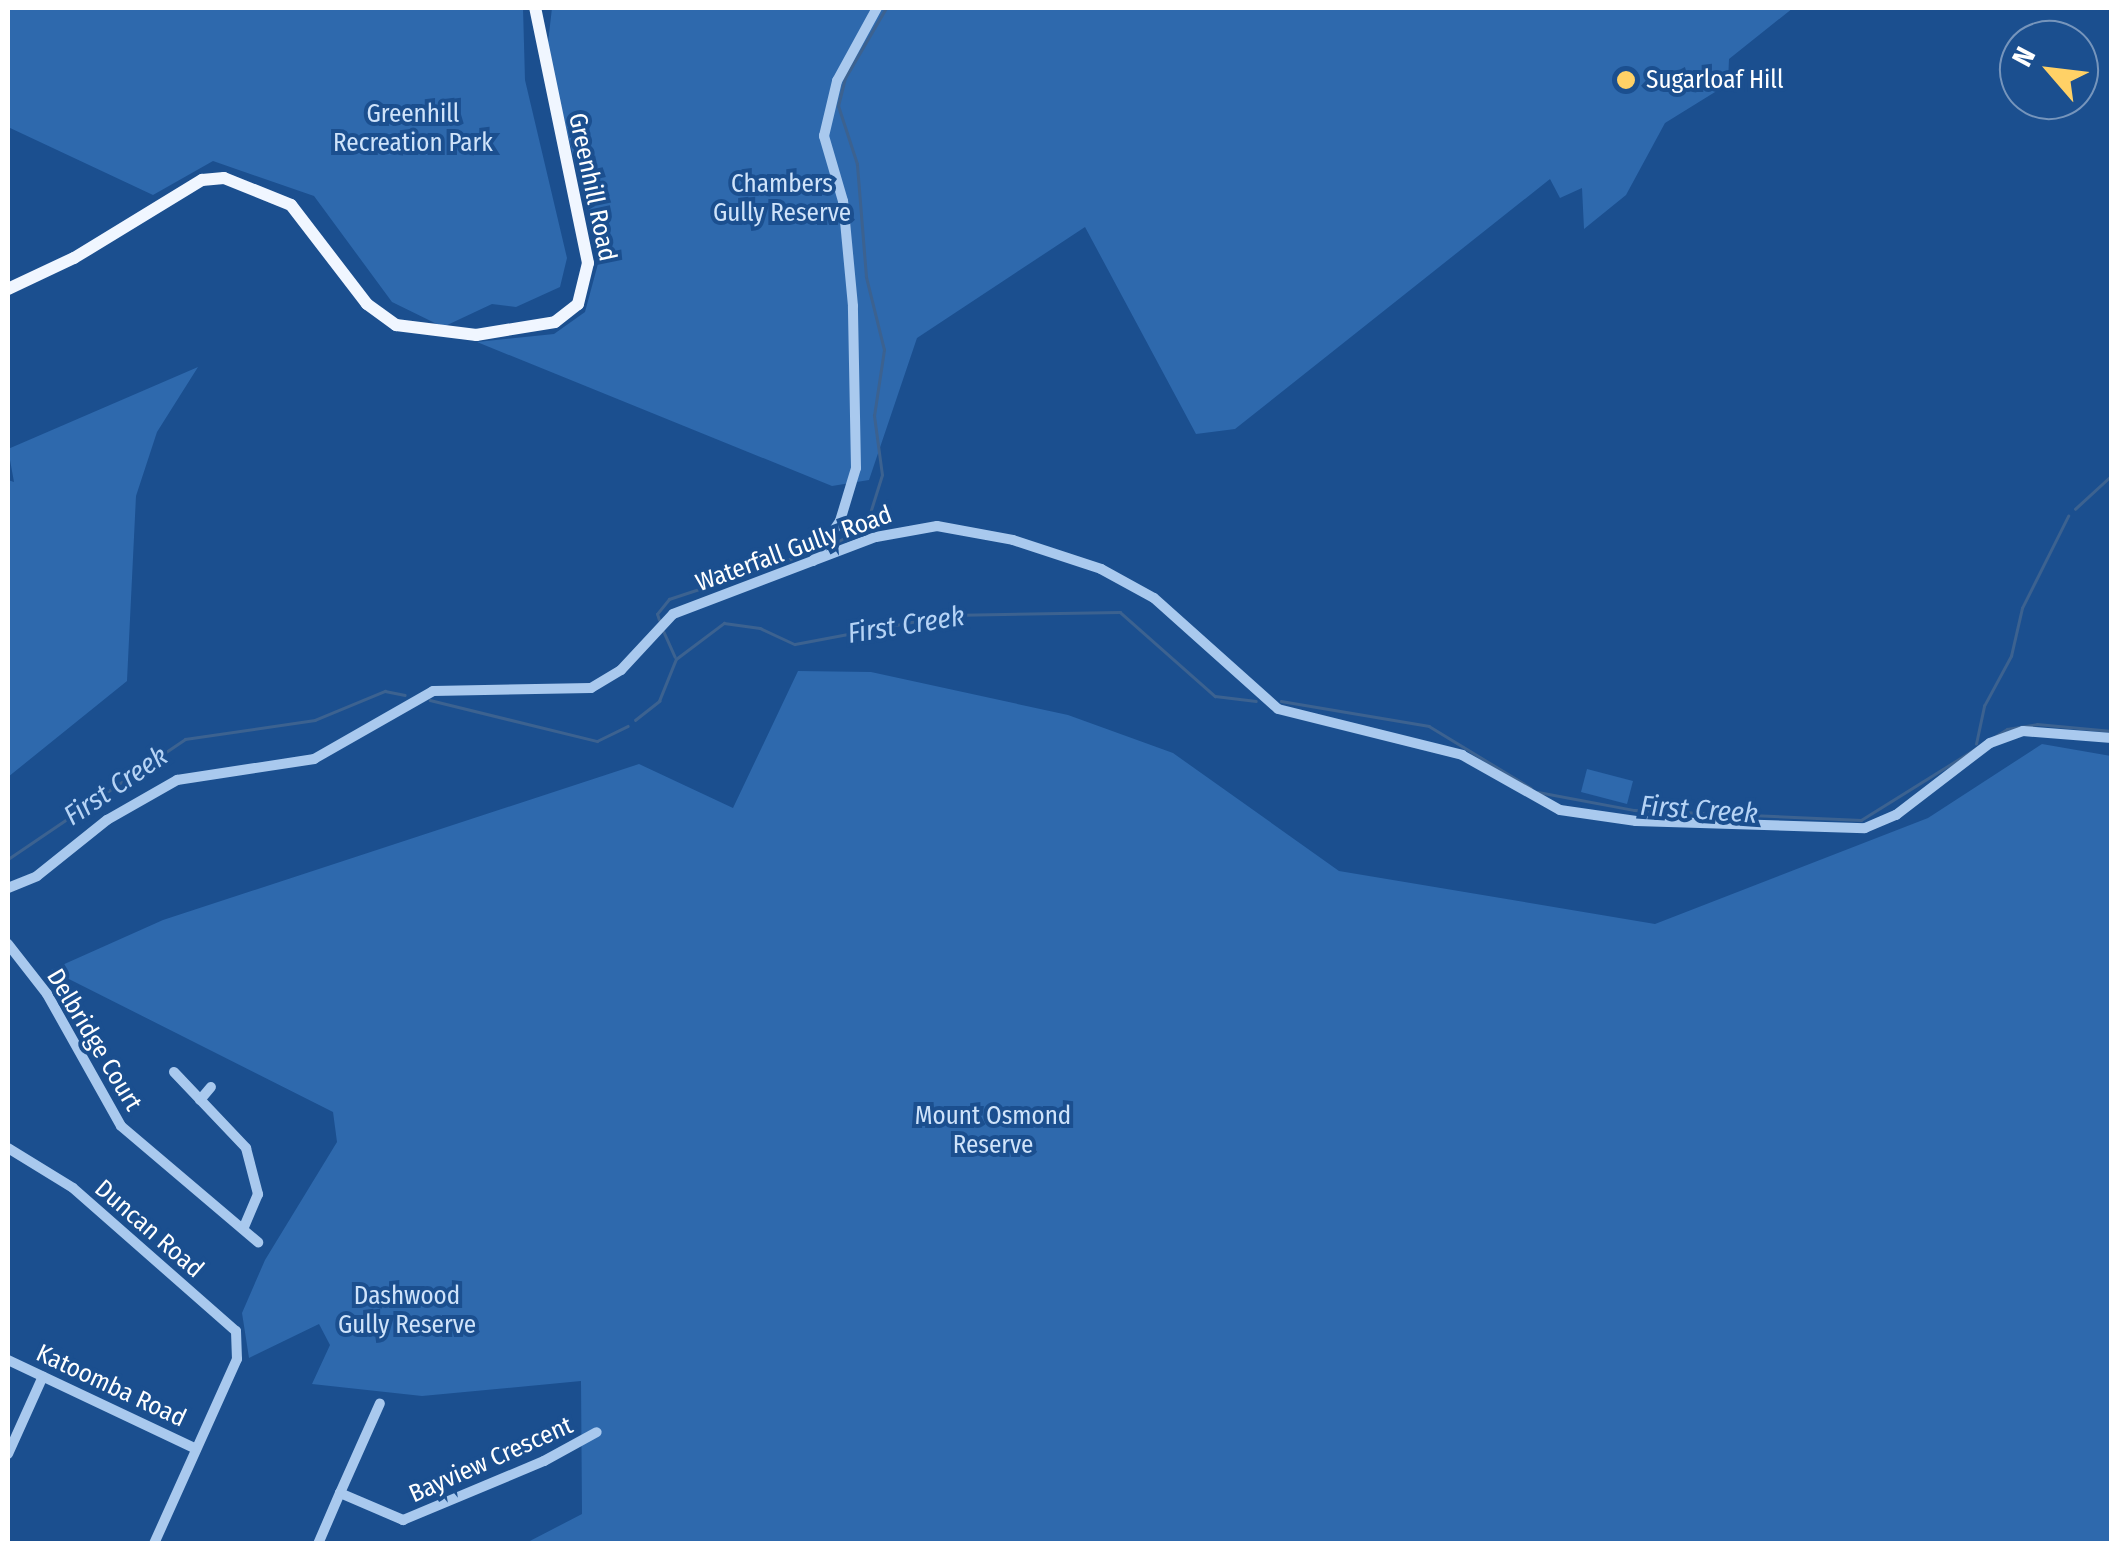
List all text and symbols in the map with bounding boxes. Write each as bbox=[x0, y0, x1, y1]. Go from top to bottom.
north arrow bbox=[1999, 20, 2099, 120]
text: N bbox=[2005, 41, 2042, 72]
place label: Sugarloaf Hill bbox=[1646, 65, 1784, 95]
marker: Sugarloaf Hill bbox=[1615, 69, 1637, 91]
park label: Greenhill Recreation Park bbox=[333, 100, 493, 159]
street label: Greenhill Road bbox=[562, 110, 622, 264]
park label: Chambers Gully Reserve bbox=[713, 170, 851, 229]
street label: Waterfall Gully Road bbox=[692, 500, 896, 598]
water label: First Creek bbox=[845, 599, 967, 651]
water label: First Creek bbox=[58, 739, 174, 833]
water label: First Creek bbox=[1639, 789, 1759, 831]
street label: Delbridge Court bbox=[40, 964, 148, 1116]
park label: Mount Osmond Reserve bbox=[915, 1102, 1071, 1161]
street label: Duncan Road bbox=[88, 1174, 210, 1284]
park label: Dashwood Gully Reserve bbox=[338, 1282, 476, 1341]
street label: Katoomba Road bbox=[31, 1338, 191, 1434]
street label: Bayview Crescent bbox=[404, 1410, 578, 1510]

